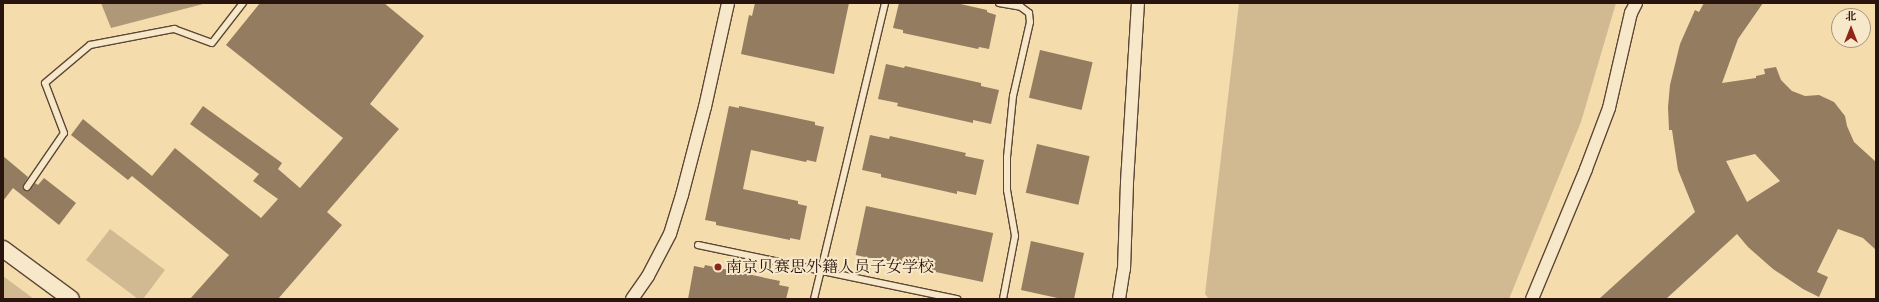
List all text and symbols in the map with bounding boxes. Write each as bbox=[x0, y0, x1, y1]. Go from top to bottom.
north arrow bbox=[1831, 8, 1871, 48]
text: 北 bbox=[1846, 10, 1857, 24]
place label: 南京贝赛思外籍人员子女学校 bbox=[726, 257, 934, 277]
marker: 南京贝赛思外籍人员子女学校 bbox=[713, 262, 723, 272]

